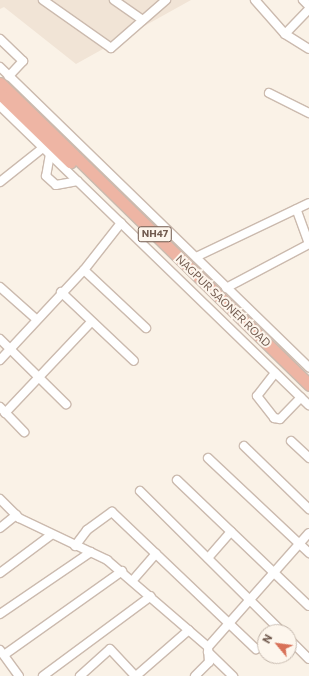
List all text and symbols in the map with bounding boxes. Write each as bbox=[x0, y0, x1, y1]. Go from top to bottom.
road number: NH47 bbox=[137, 226, 173, 242]
street label: NAGPUR SAONER ROAD bbox=[173, 252, 273, 350]
north arrow bbox=[257, 624, 297, 664]
text: N bbox=[259, 632, 275, 645]

